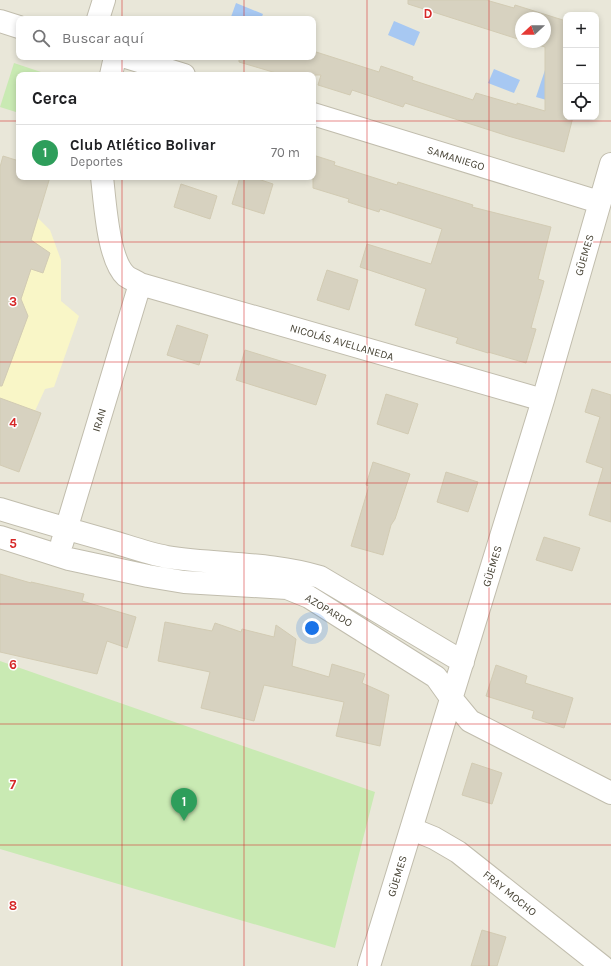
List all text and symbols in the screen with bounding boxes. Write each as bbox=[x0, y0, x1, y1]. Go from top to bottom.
text: D bbox=[424, 6, 433, 21]
north arrow bbox=[515, 12, 551, 48]
map controls bbox=[563, 12, 599, 120]
button: + bbox=[563, 12, 599, 48]
search box bbox=[16, 16, 316, 60]
icon: search bbox=[30, 27, 52, 49]
text: Buscar aquí bbox=[62, 29, 144, 47]
button: − bbox=[563, 48, 599, 84]
button: locate bbox=[563, 84, 599, 120]
text: Cerca bbox=[32, 88, 77, 108]
text: Club Atlético Bolivar bbox=[70, 136, 216, 154]
street label: SAMANIEGO bbox=[425, 144, 486, 173]
text: 1 bbox=[43, 145, 47, 160]
text: 70 m bbox=[271, 145, 300, 160]
text: Deportes bbox=[70, 154, 123, 169]
street label: GÜEMES bbox=[571, 233, 597, 277]
text: 3 bbox=[9, 294, 17, 309]
street label: NICOLÁS AVELLANEDA bbox=[288, 320, 396, 364]
street label: IRAN bbox=[90, 407, 109, 433]
text: 4 bbox=[9, 415, 17, 430]
text: 5 bbox=[9, 536, 17, 551]
street label: GÜEMES bbox=[479, 544, 505, 588]
street label: AZOPARDO bbox=[303, 591, 355, 630]
your location bbox=[302, 618, 322, 638]
text: 6 bbox=[9, 657, 17, 672]
text: 7 bbox=[10, 777, 17, 792]
pin: 1 bbox=[171, 788, 197, 821]
street label: GÜEMES bbox=[384, 854, 410, 898]
street label: FRAY MOCHO bbox=[480, 868, 539, 919]
text: 8 bbox=[9, 898, 17, 913]

